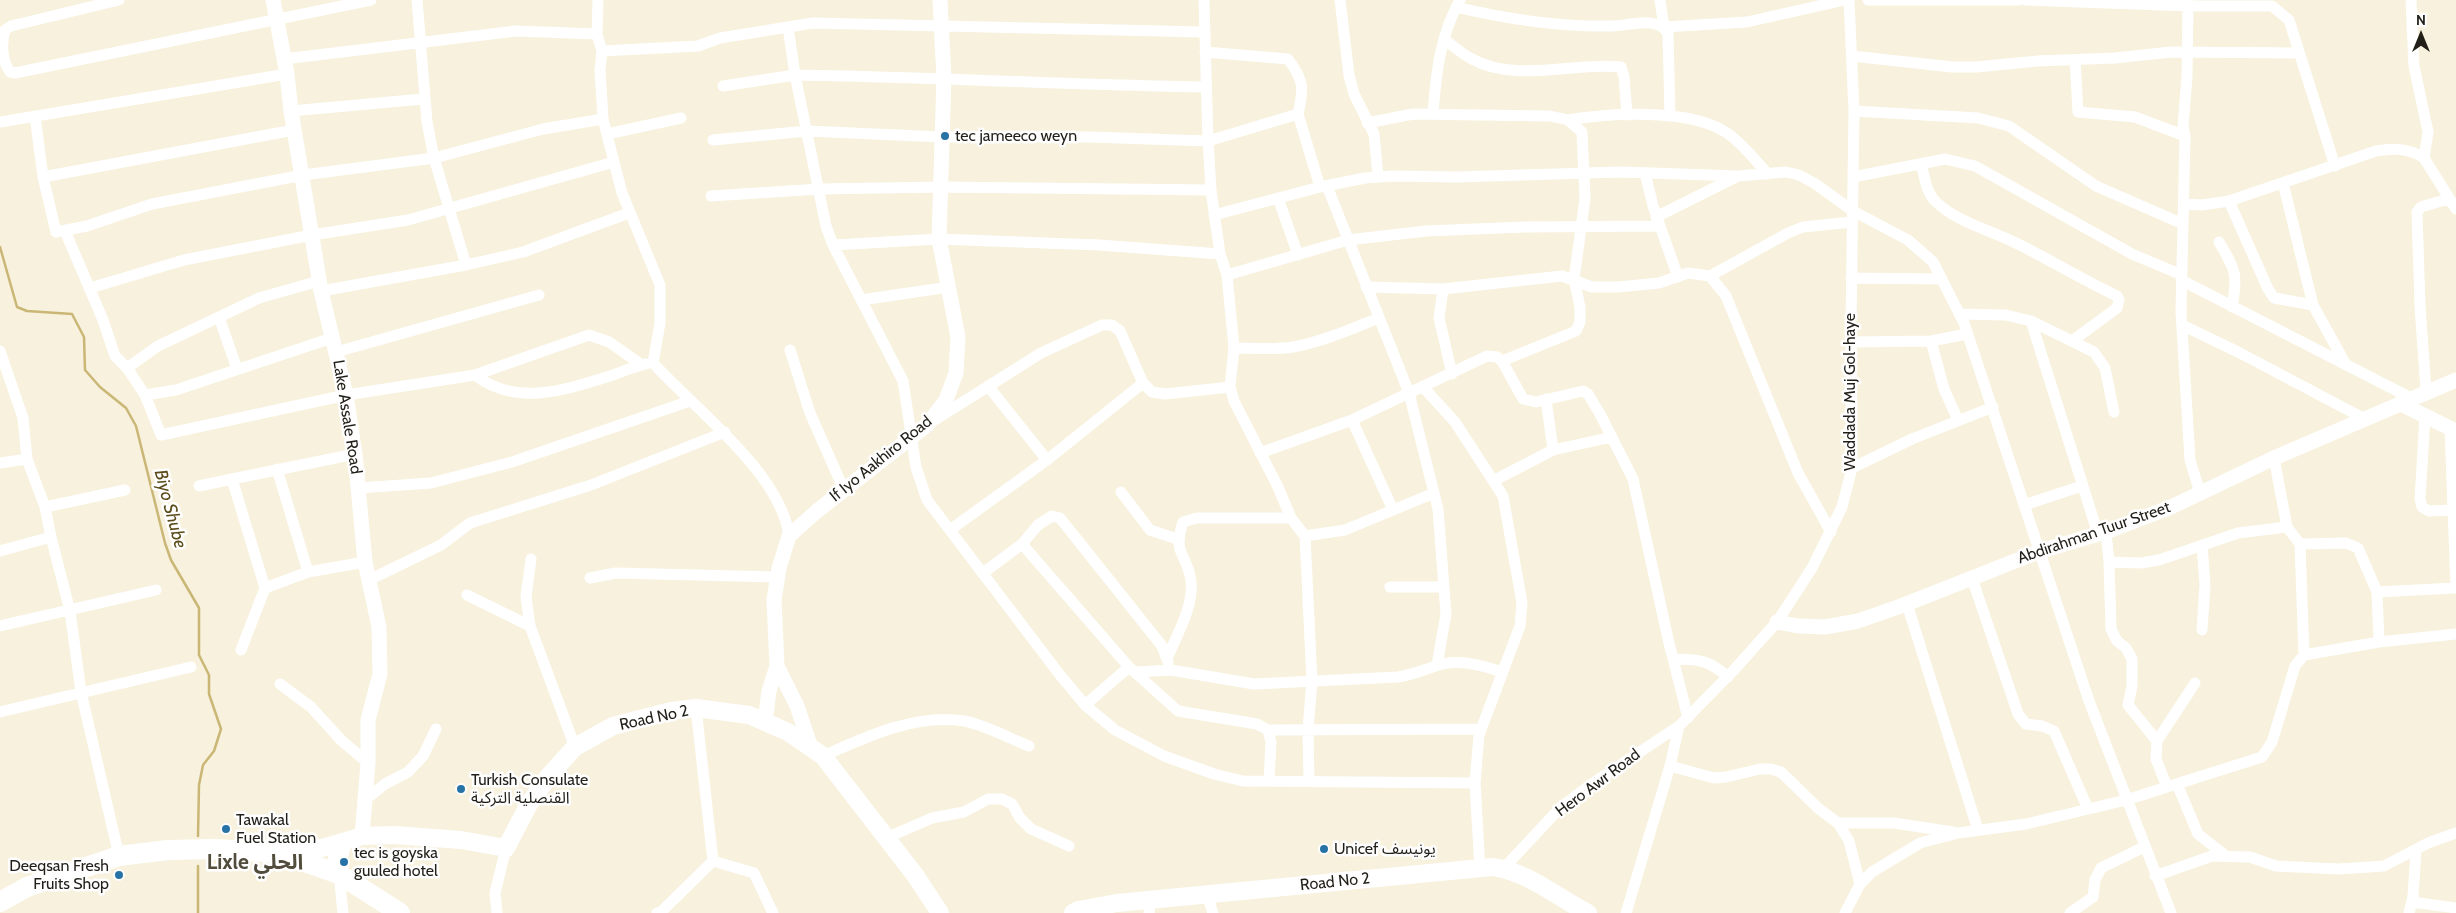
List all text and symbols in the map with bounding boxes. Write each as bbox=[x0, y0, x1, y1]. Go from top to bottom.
north arrow bbox=[2396, 10, 2446, 60]
text: N bbox=[2416, 11, 2426, 29]
place label: tec jameeco weyn bbox=[955, 126, 1077, 146]
marker: tec jameeco weyn bbox=[939, 130, 951, 142]
street label: Waddada Muj Gol-haye bbox=[1840, 313, 1860, 471]
street label: Lake Assale Road bbox=[329, 359, 365, 475]
street label: If Iyo Aakhiro Road bbox=[826, 412, 936, 506]
water label: Biyo Shube bbox=[149, 467, 191, 551]
street label: Abdirahman Tuur Street bbox=[2015, 498, 2173, 568]
street label: Road No 2 bbox=[618, 701, 690, 735]
street label: Hero Awr Road bbox=[1552, 745, 1644, 821]
place label: Turkish Consulate القنصلية التركية bbox=[471, 770, 588, 808]
marker: Turkish Consulate القنصلية التركية bbox=[455, 783, 467, 795]
place label: Tawakal Fuel Station bbox=[236, 810, 316, 848]
marker: Tawakal Fuel Station bbox=[220, 823, 232, 835]
place label: Unicef يونيسف bbox=[1334, 839, 1436, 859]
place label: tec is goyska guuled hotel bbox=[354, 843, 438, 881]
marker: Unicef يونيسف bbox=[1318, 843, 1330, 855]
district label: Lixle الحلي bbox=[207, 850, 303, 876]
place label: Deeqsan Fresh Fruits Shop bbox=[9, 856, 109, 894]
marker: tec is goyska guuled hotel bbox=[338, 856, 350, 868]
marker: Deeqsan Fresh Fruits Shop bbox=[113, 869, 125, 881]
street label: Road No 2 bbox=[1299, 869, 1371, 895]

